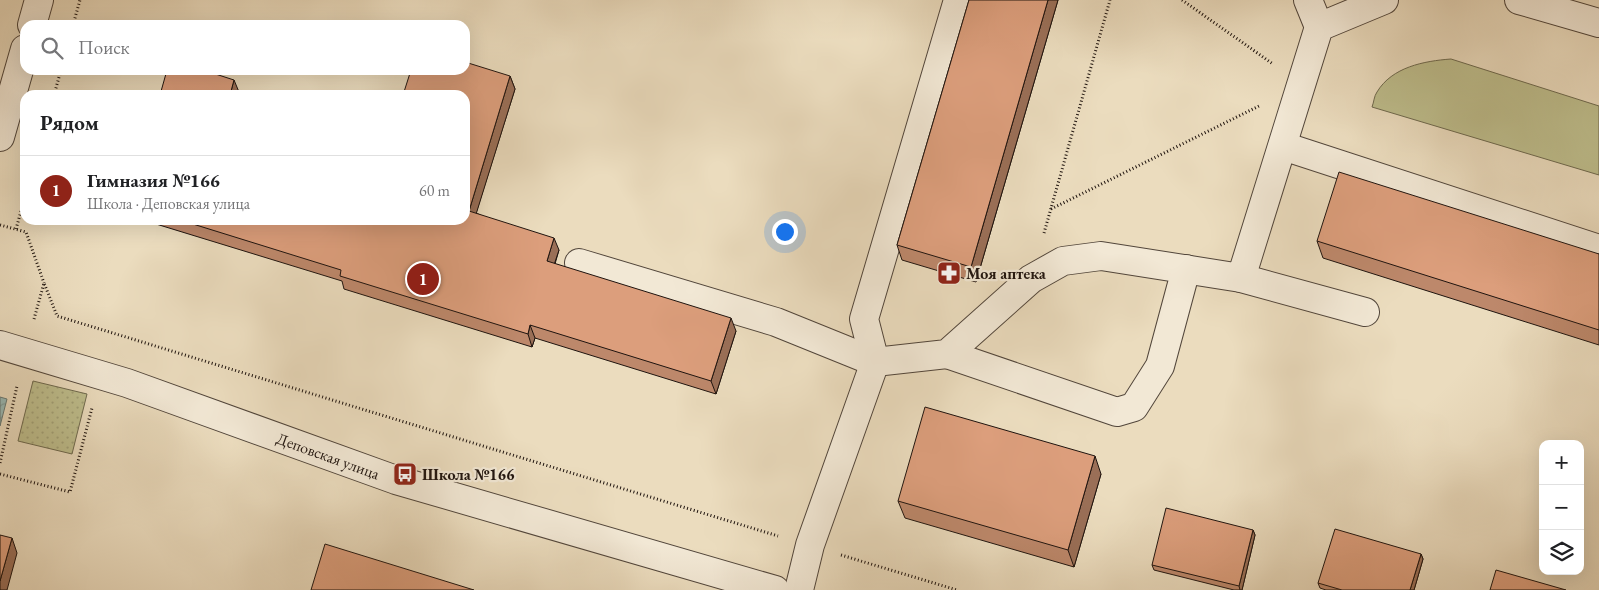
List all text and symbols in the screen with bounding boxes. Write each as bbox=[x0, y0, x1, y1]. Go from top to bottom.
search box bbox=[20, 20, 470, 75]
icon: search bbox=[38, 34, 66, 62]
text: Поиск bbox=[78, 35, 130, 60]
text: Рядом bbox=[40, 109, 99, 136]
text: Гимназия №166 bbox=[87, 168, 220, 193]
text: 1 bbox=[52, 180, 60, 201]
text: 60 m bbox=[419, 180, 450, 201]
text: Школа · Деповская улица bbox=[87, 193, 250, 214]
your location bbox=[772, 219, 798, 245]
pin: 1 bbox=[407, 260, 439, 298]
pharmacy icon: Моя аптека bbox=[936, 260, 962, 286]
place label: Моя аптека bbox=[966, 263, 1047, 284]
street label: Деповская улица bbox=[274, 428, 383, 485]
map controls bbox=[1539, 440, 1584, 575]
button: + bbox=[1539, 440, 1584, 485]
bus stop icon: Школа №166 bbox=[392, 461, 418, 487]
place label: Школа №166 bbox=[422, 464, 515, 485]
button: − bbox=[1539, 485, 1584, 530]
button: layers bbox=[1539, 530, 1584, 575]

